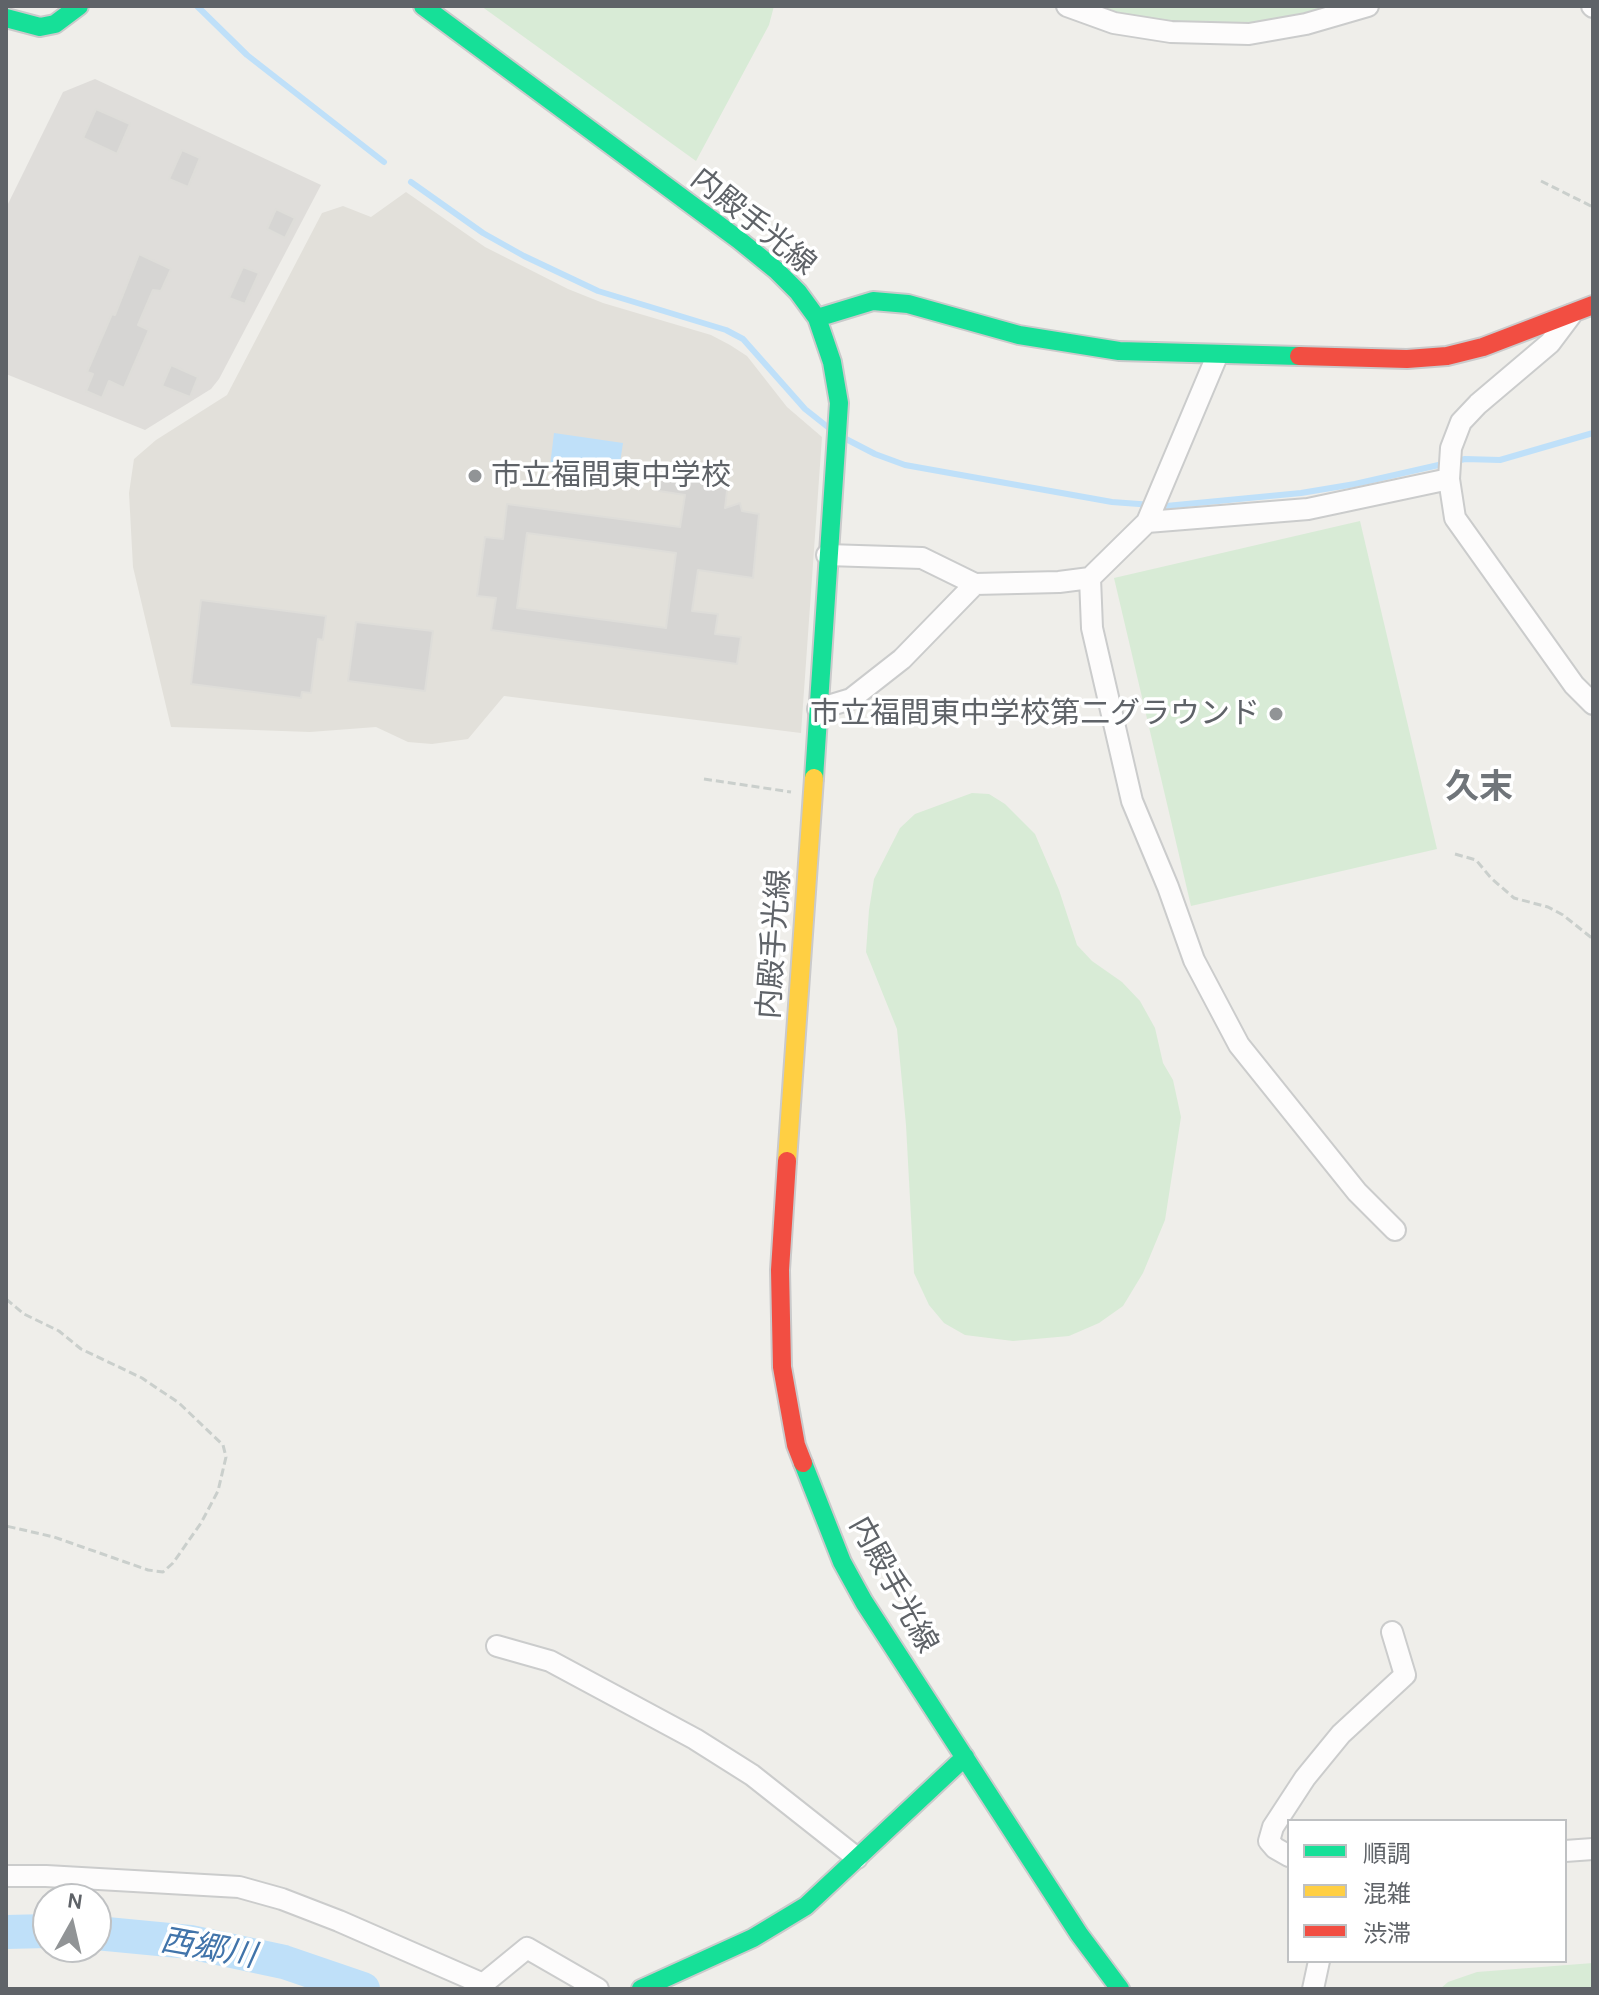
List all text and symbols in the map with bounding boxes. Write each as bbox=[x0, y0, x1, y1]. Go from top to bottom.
street label: 内殿手光線 bbox=[683, 161, 823, 283]
place label: 市立福間東中学校 bbox=[491, 458, 731, 494]
marker: 市立福間東中学校 bbox=[466, 467, 484, 485]
place label: 市立福間東中学校第二グラウンド bbox=[810, 696, 1260, 732]
marker: 市立福間東中学校第二グラウンド bbox=[1267, 705, 1285, 723]
district label: 久末 bbox=[1445, 768, 1513, 808]
street label: 内殿手光線 bbox=[752, 868, 798, 1020]
street label: 内殿手光線 bbox=[841, 1511, 945, 1659]
legend bbox=[1287, 1819, 1567, 1963]
text: 順調 bbox=[1363, 1840, 1411, 1868]
text: 混雑 bbox=[1363, 1880, 1411, 1908]
north arrow bbox=[32, 1883, 112, 1963]
text: N bbox=[65, 1887, 85, 1915]
text: 渋滞 bbox=[1363, 1920, 1411, 1948]
water label: 西郷川 bbox=[157, 1922, 259, 1976]

